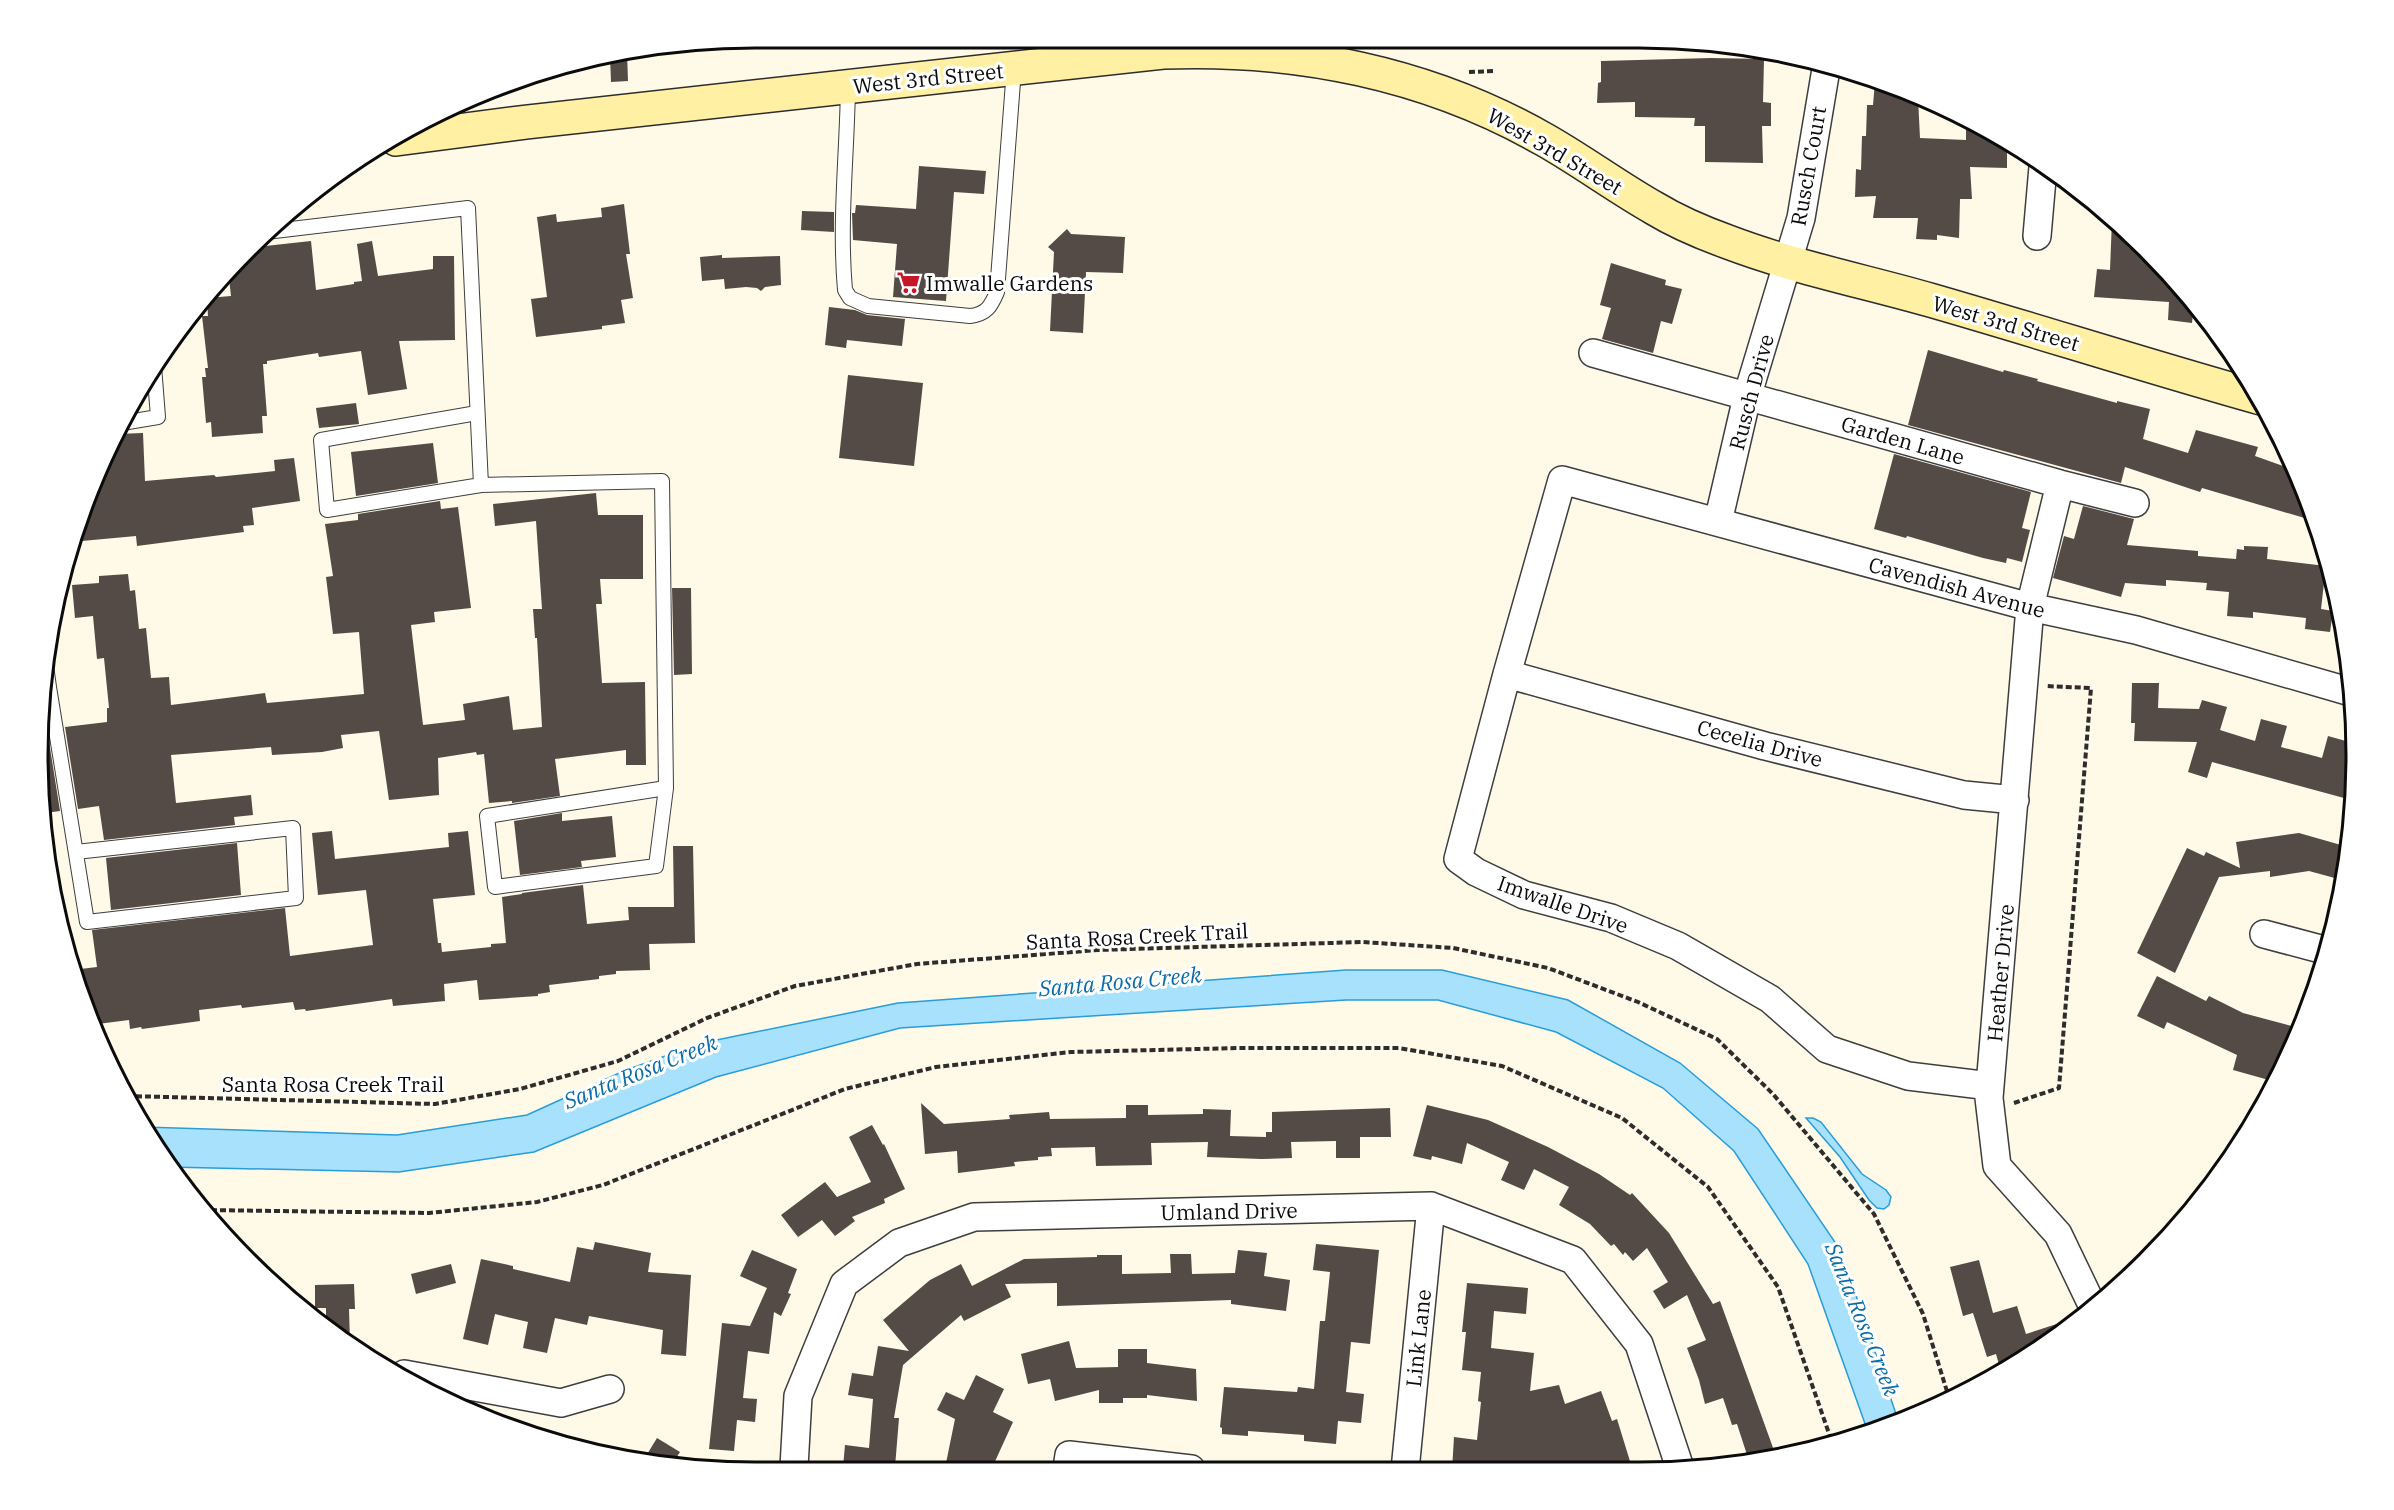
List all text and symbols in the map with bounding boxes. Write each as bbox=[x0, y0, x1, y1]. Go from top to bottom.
street label: West 3rd Street bbox=[851, 56, 1005, 100]
street label: West 3rd Street bbox=[1482, 101, 1628, 201]
street label: Rusch Court bbox=[1784, 104, 1832, 228]
place label: Imwalle Gardens bbox=[926, 269, 1093, 297]
supermarket icon: Imwalle Gardens bbox=[895, 270, 921, 296]
street label: West 3rd Street bbox=[1929, 289, 2083, 357]
street label: Rusch Drive bbox=[1722, 331, 1780, 453]
street label: Garden Lane bbox=[1838, 409, 1968, 471]
street label: Cavendish Avenue bbox=[1866, 550, 2048, 624]
street label: Cecelia Drive bbox=[1694, 713, 1826, 773]
street label: Imwalle Drive bbox=[1494, 869, 1632, 939]
street label: Heather Drive bbox=[1980, 903, 2020, 1043]
street label: Santa Rosa Creek Trail bbox=[1025, 916, 1249, 956]
water label: Santa Rosa Creek bbox=[1036, 959, 1203, 1003]
water label: Santa Rosa Creek bbox=[558, 1027, 722, 1115]
street label: Santa Rosa Creek Trail bbox=[222, 1070, 444, 1098]
street label: Umland Drive bbox=[1160, 1196, 1298, 1226]
water label: Santa Rosa Creek bbox=[1819, 1237, 1907, 1401]
street label: Link Lane bbox=[1399, 1288, 1437, 1388]

